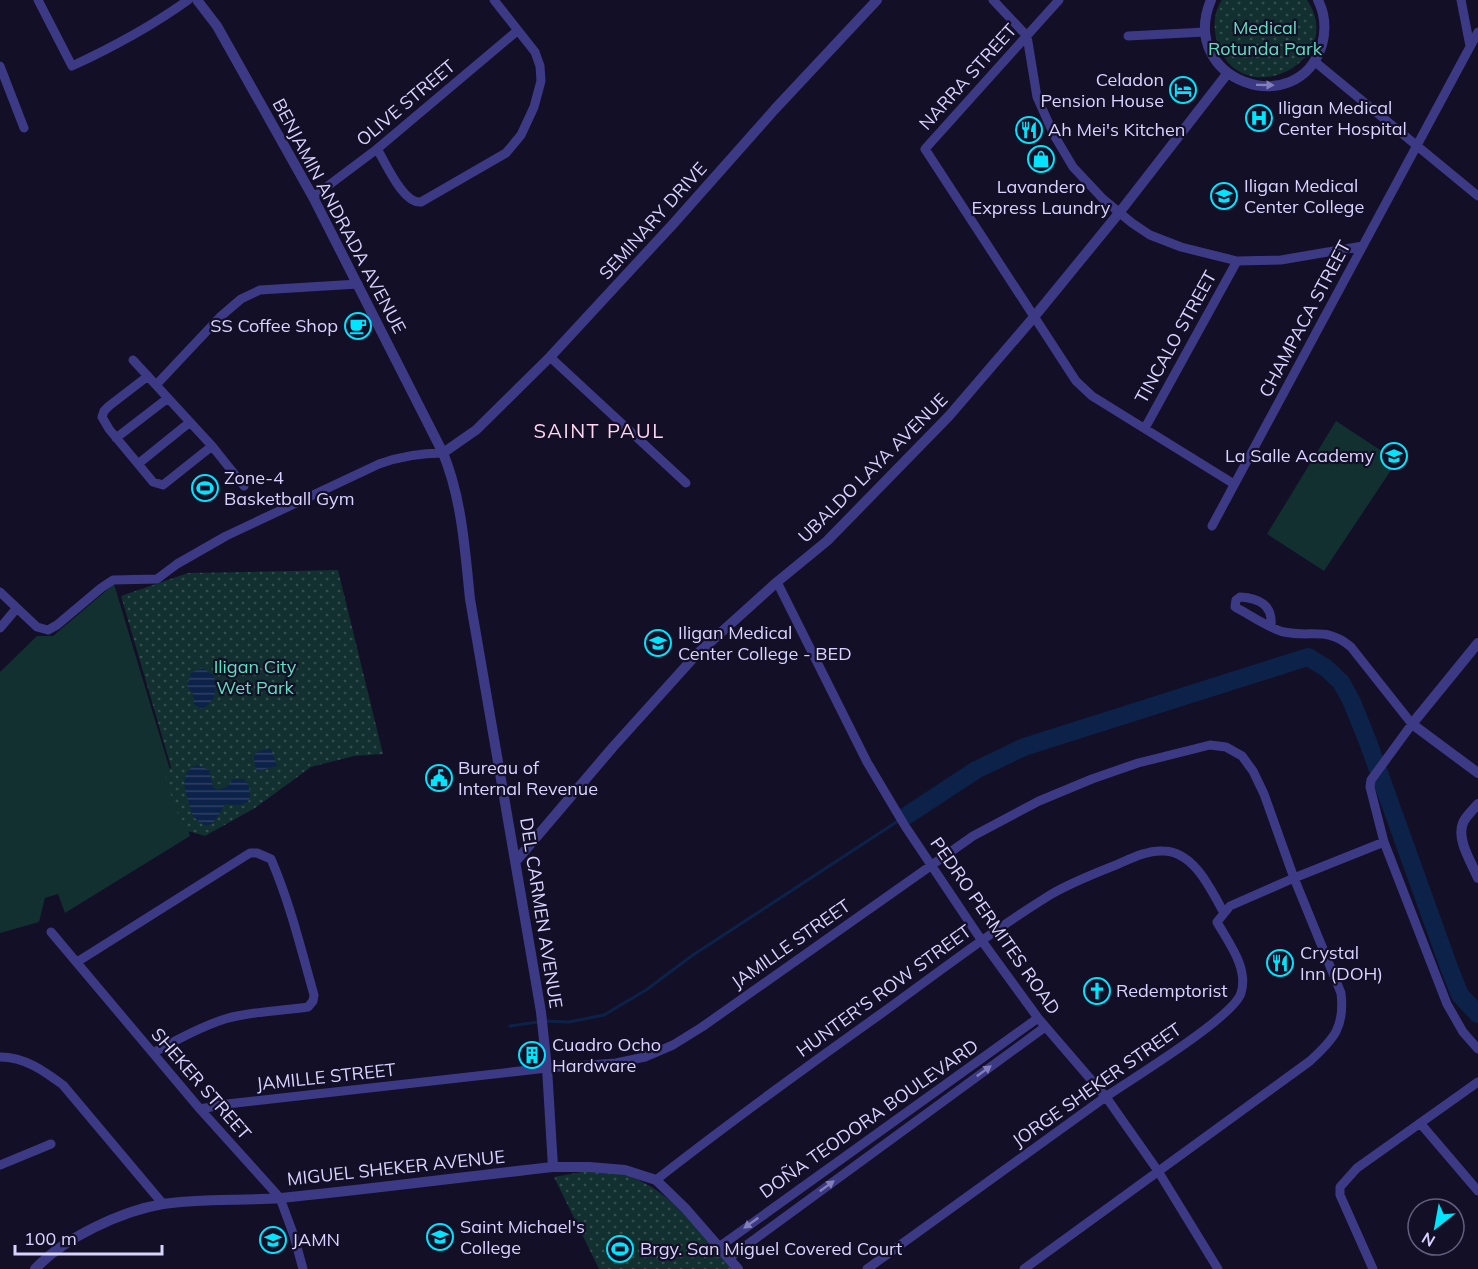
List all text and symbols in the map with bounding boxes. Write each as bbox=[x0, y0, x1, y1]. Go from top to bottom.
park label: Medical Rotunda Park bbox=[1208, 16, 1323, 60]
street label: NARRA STREET bbox=[914, 19, 1022, 135]
street label: OLIVE STREET bbox=[351, 54, 460, 151]
place label: Celadon Pension House bbox=[1040, 68, 1164, 112]
hotel icon: Celadon Pension House bbox=[1168, 75, 1198, 105]
one-way arrow bbox=[1255, 81, 1274, 90]
street label: BENJAMIN ANDRADA AVENUE bbox=[268, 94, 411, 337]
place label: Iligan Medical Center Hospital bbox=[1278, 96, 1407, 140]
hospital icon: Iligan Medical Center Hospital bbox=[1244, 103, 1274, 133]
restaurant icon: Ah Mei's Kitchen bbox=[1014, 115, 1044, 145]
place label: Ah Mei's Kitchen bbox=[1048, 118, 1185, 141]
shop icon: Lavandero Express Laundry bbox=[1026, 144, 1056, 174]
street label: SEMINARY DRIVE bbox=[594, 157, 711, 284]
place label: Iligan Medical Center College bbox=[1244, 174, 1364, 218]
place label: Lavandero Express Laundry bbox=[972, 175, 1111, 219]
school or university icon: Iligan Medical Center College bbox=[1209, 181, 1239, 211]
street label: CHAMPACA STREET bbox=[1254, 236, 1356, 401]
street label: TINCALO STREET bbox=[1130, 266, 1222, 407]
cafe icon: SS Coffee Shop bbox=[343, 311, 373, 341]
place label: SS Coffee Shop bbox=[210, 314, 338, 337]
street label: UBALDO LAYA AVENUE bbox=[793, 388, 952, 547]
district label: SAINT PAUL bbox=[533, 418, 665, 443]
school or university icon: La Salle Academy bbox=[1379, 441, 1409, 471]
place label: La Salle Academy bbox=[1225, 444, 1374, 467]
place label: Zone-4 Basketball Gym bbox=[224, 466, 354, 510]
sports icon: Zone-4 Basketball Gym bbox=[190, 473, 220, 503]
place label: Iligan Medical Center College - BED bbox=[678, 621, 852, 665]
school or university icon: Iligan Medical Center College - BED bbox=[643, 628, 673, 658]
park label: Iligan City Wet Park bbox=[214, 655, 297, 699]
place label: Bureau of Internal Revenue bbox=[458, 756, 598, 800]
public building icon: Bureau of Internal Revenue bbox=[424, 763, 454, 793]
street label: DEL CARMEN AVENUE bbox=[515, 816, 568, 1010]
street label: PEDRO PERMITES ROAD bbox=[925, 832, 1065, 1019]
street label: JAMILLE STREET bbox=[727, 894, 855, 993]
street label: HUNTER'S ROW STREET bbox=[792, 919, 976, 1062]
place label: Crystal Inn (DOH) bbox=[1300, 941, 1383, 985]
restaurant icon: Crystal Inn (DOH) bbox=[1265, 948, 1295, 978]
church icon: Redemptorist bbox=[1082, 976, 1112, 1006]
place label: Redemptorist bbox=[1116, 979, 1228, 1002]
street label: JORGE SHEKER STREET bbox=[1008, 1017, 1186, 1152]
street label: SHEKER STREET bbox=[147, 1023, 256, 1144]
place label: Cuadro Ocho Hardware bbox=[552, 1033, 661, 1077]
street label: DOÑA TEODORA BOULEVARD bbox=[755, 1034, 983, 1203]
building icon: Cuadro Ocho Hardware bbox=[517, 1040, 547, 1070]
street label: JAMILLE STREET bbox=[255, 1058, 397, 1095]
one-way arrow bbox=[976, 1065, 992, 1077]
street label: MIGUEL SHEKER AVENUE bbox=[286, 1145, 506, 1190]
one-way arrow bbox=[819, 1181, 834, 1193]
north arrow bbox=[1406, 1197, 1466, 1257]
place label: Saint Michael's College bbox=[460, 1215, 585, 1259]
one-way arrow bbox=[744, 1216, 759, 1228]
scale bar bbox=[15, 1218, 162, 1256]
school or university icon: Saint Michael's College bbox=[425, 1222, 455, 1252]
school or university icon: JAMN bbox=[258, 1225, 288, 1255]
text: 100 m bbox=[24, 1227, 77, 1250]
place label: JAMN bbox=[292, 1228, 340, 1251]
text: N bbox=[1418, 1228, 1439, 1252]
sports icon: Brgy. San Miguel Covered Court bbox=[605, 1234, 635, 1264]
place label: Brgy. San Miguel Covered Court bbox=[640, 1237, 902, 1260]

